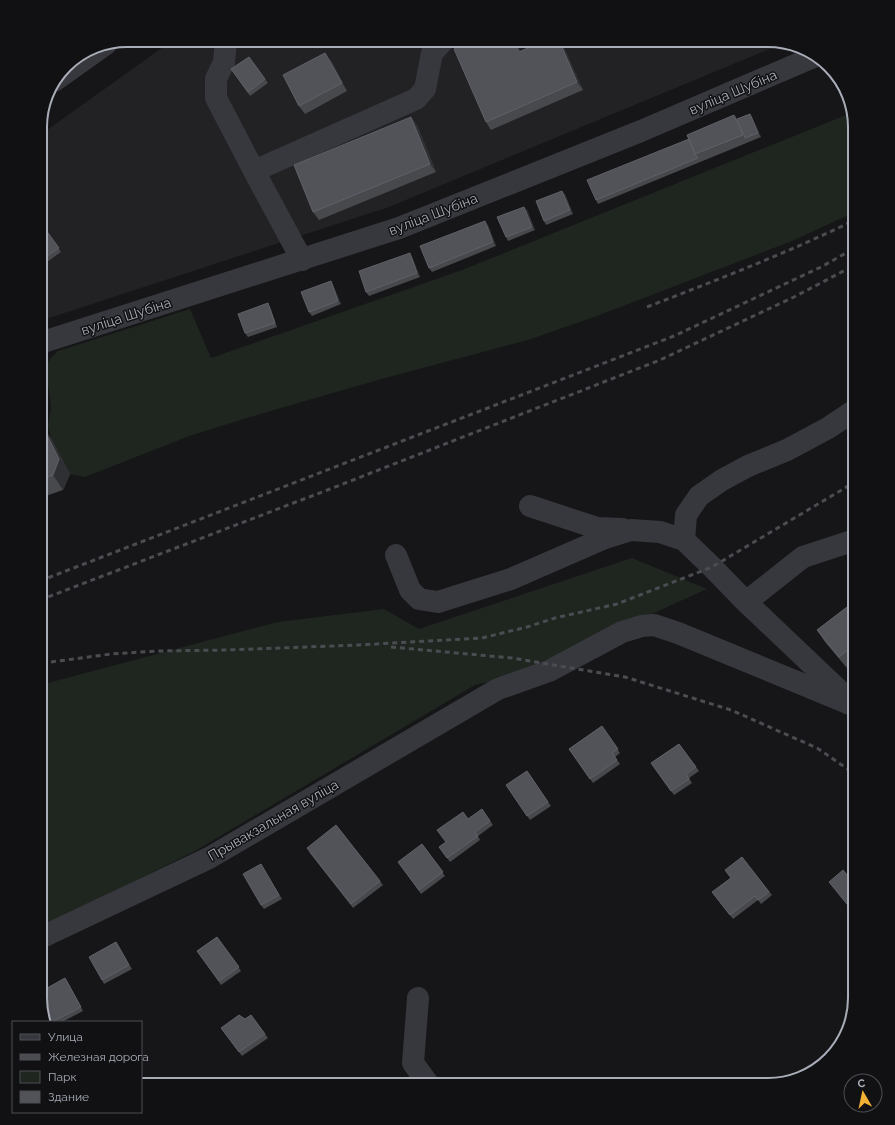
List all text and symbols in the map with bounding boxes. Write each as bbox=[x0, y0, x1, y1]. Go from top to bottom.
street label: вуліца Шубіна bbox=[687, 66, 779, 118]
street label: вуліца Шубіна bbox=[386, 190, 480, 238]
street label: вуліца Шубіна bbox=[79, 294, 173, 338]
street label: Прывакзальная вуліца bbox=[205, 776, 341, 864]
legend bbox=[12, 1021, 142, 1113]
text: Улица bbox=[48, 1030, 83, 1044]
text: Железная дорога bbox=[48, 1050, 149, 1064]
text: Парк bbox=[48, 1070, 77, 1084]
north arrow bbox=[843, 1073, 883, 1113]
text: С bbox=[857, 1077, 867, 1091]
text: Здание bbox=[48, 1090, 89, 1104]

